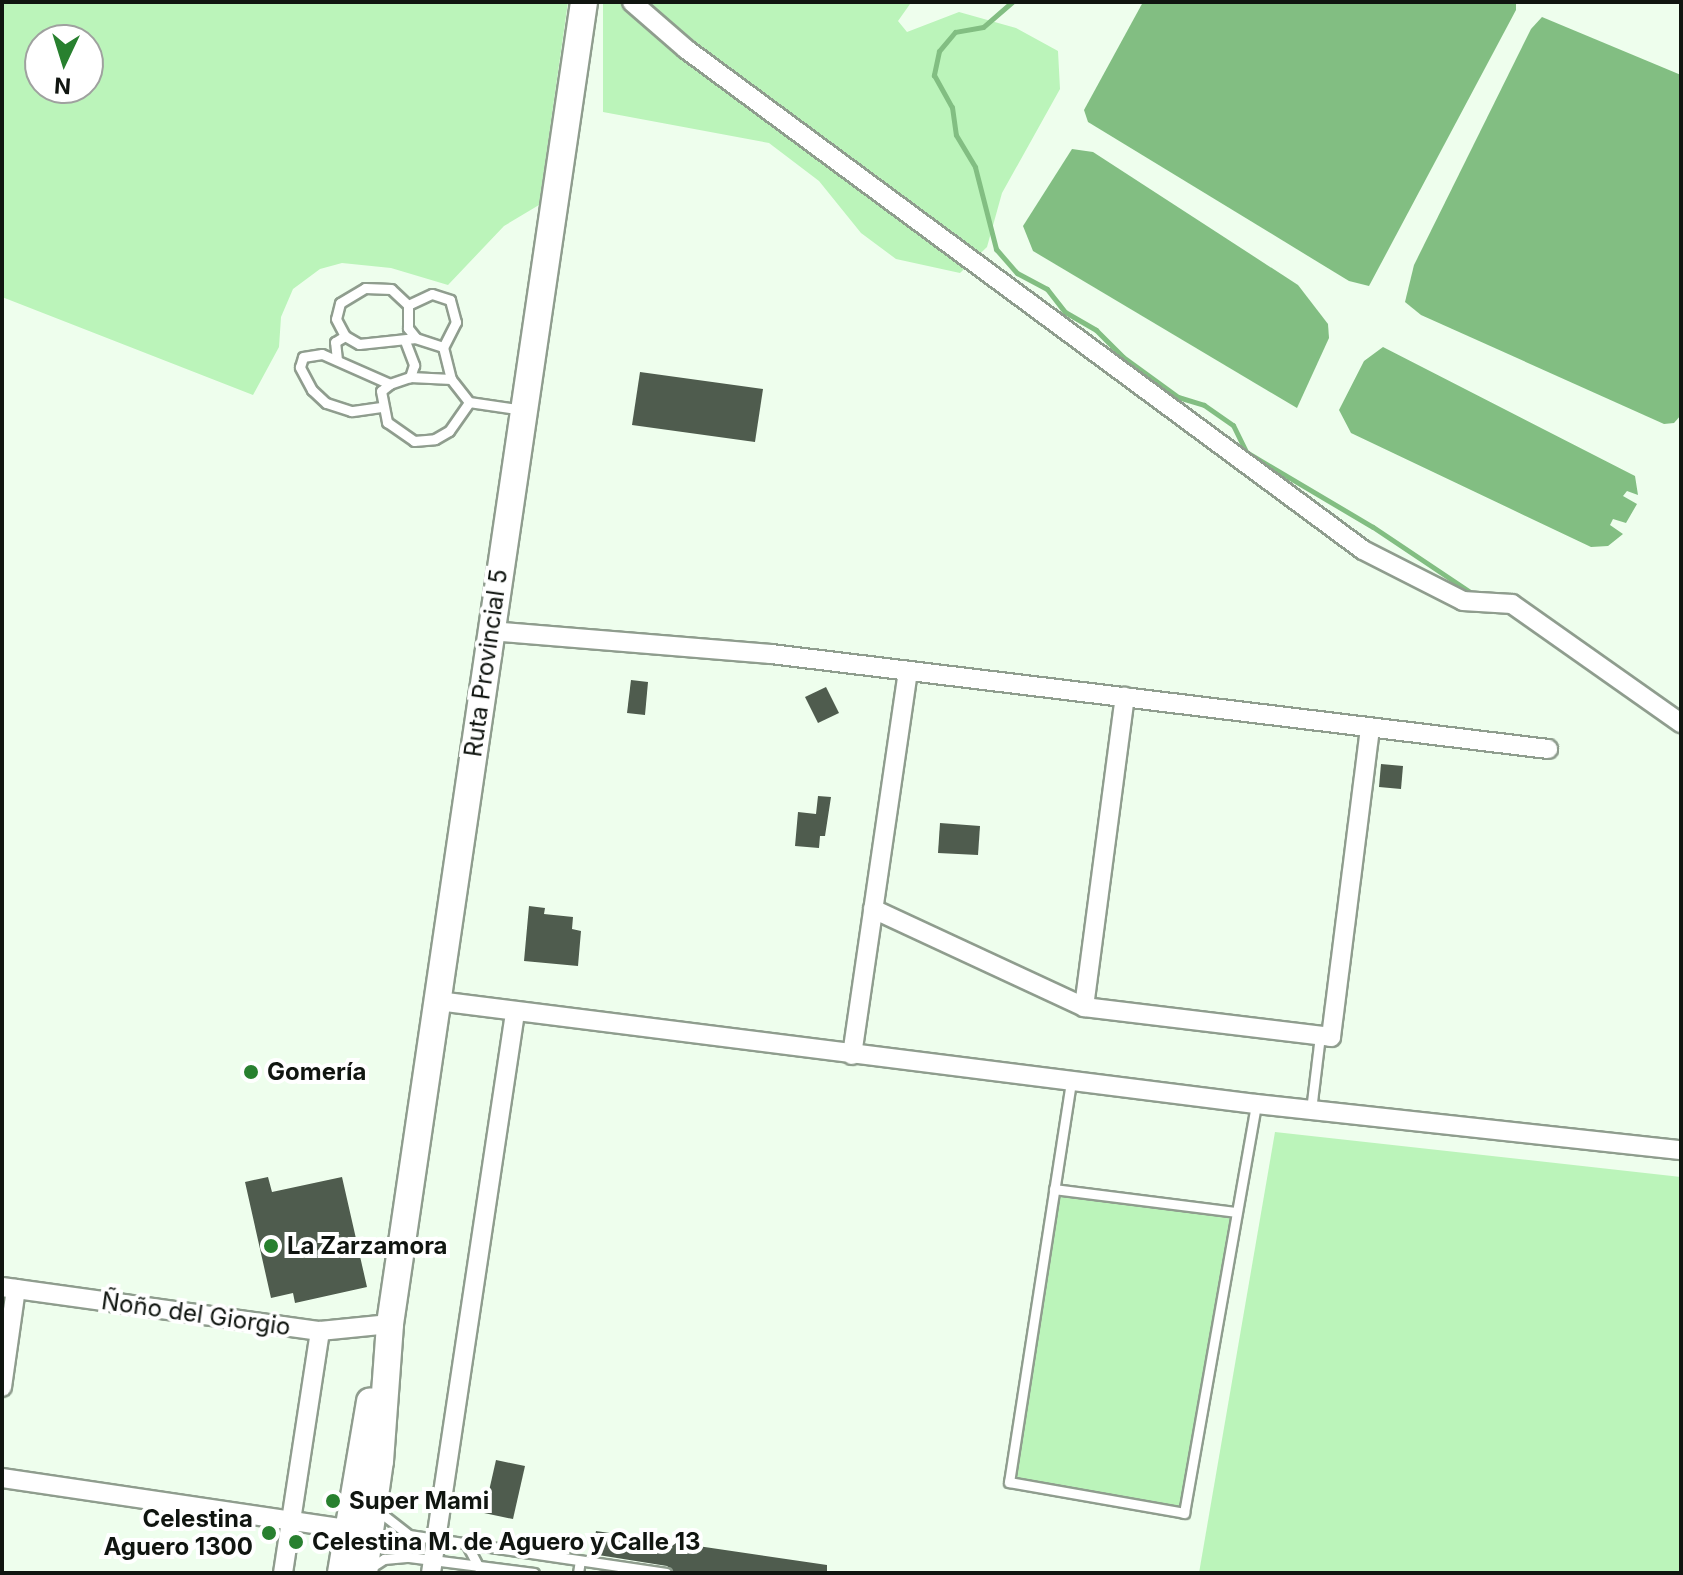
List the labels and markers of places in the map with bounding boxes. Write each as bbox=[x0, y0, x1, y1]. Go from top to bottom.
place label: Gomería bbox=[267, 1058, 366, 1086]
marker: Gomería bbox=[242, 1063, 260, 1081]
place label: La Zarzamora bbox=[287, 1232, 448, 1260]
marker: La Zarzamora bbox=[262, 1237, 280, 1255]
place label: Super Mami bbox=[349, 1487, 489, 1515]
marker: Super Mami bbox=[324, 1492, 342, 1510]
place label: Celestina Aguero 1300 bbox=[103, 1505, 253, 1561]
marker: Celestina Aguero 1300 bbox=[260, 1524, 278, 1542]
place label: Celestina M. de Aguero y Calle 13 bbox=[312, 1528, 701, 1556]
marker: Celestina M. de Aguero y Calle 13 bbox=[287, 1533, 305, 1551]

